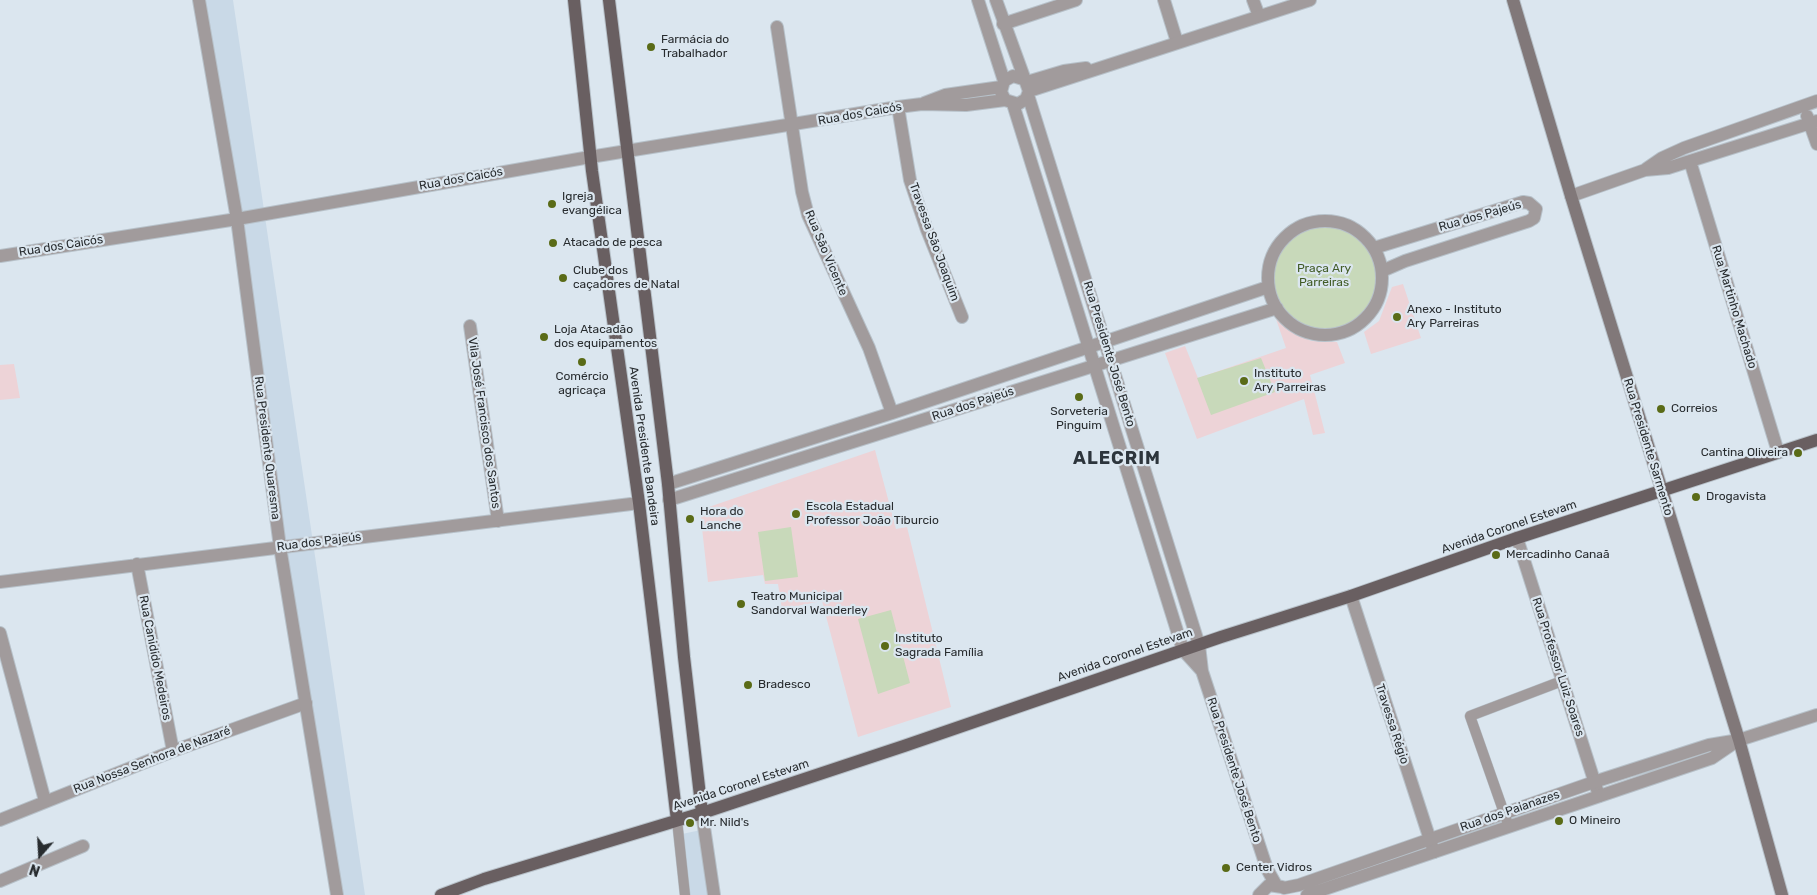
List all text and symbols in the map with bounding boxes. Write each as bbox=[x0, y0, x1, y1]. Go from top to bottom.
place label: Farmácia do Trabalhador bbox=[661, 33, 729, 61]
marker: Farmácia do Trabalhador bbox=[645, 41, 657, 53]
street label: Rua dos Caicós bbox=[817, 100, 903, 128]
street label: Rua dos Caicós bbox=[418, 165, 504, 193]
street label: Travessa São Joaquim bbox=[906, 181, 962, 303]
place label: Igreja evangélica bbox=[562, 190, 622, 218]
street label: Rua dos Pajeús bbox=[1437, 197, 1523, 235]
marker: Igreja evangélica bbox=[546, 198, 558, 210]
street label: Rua São Vicente bbox=[802, 208, 850, 298]
street label: Rua dos Caicós bbox=[18, 232, 104, 260]
place label: Atacado de pesca bbox=[563, 236, 662, 250]
marker: Atacado de pesca bbox=[547, 237, 559, 249]
street label: Rua Martinho Machado bbox=[1708, 244, 1760, 370]
park label: Praça Ary Parreiras bbox=[1297, 262, 1351, 290]
place label: Clube dos caçadores de Natal bbox=[573, 264, 680, 292]
marker: Clube dos caçadores de Natal bbox=[557, 272, 569, 284]
street label: Rua Presidente José Bento bbox=[1080, 279, 1138, 429]
place label: Anexo - Instituto Ary Parreiras bbox=[1407, 303, 1502, 331]
marker: Anexo - Instituto Ary Parreiras bbox=[1391, 311, 1403, 323]
place label: Loja Atacadão dos equipamentos bbox=[554, 323, 657, 351]
marker: Loja Atacadão dos equipamentos bbox=[538, 331, 550, 343]
street label: Vila José Francisco dos Santos bbox=[465, 336, 503, 510]
marker: Comércio agricaça bbox=[576, 356, 588, 368]
street label: Avenida Presidente Bandeira bbox=[626, 365, 662, 527]
place label: Instituto Ary Parreiras bbox=[1254, 367, 1326, 395]
place label: Comércio agricaça bbox=[555, 370, 609, 398]
street label: Rua Presidente Quaresma bbox=[251, 375, 283, 521]
marker: Instituto Ary Parreiras bbox=[1238, 375, 1250, 387]
street label: Rua Presidente Sarmento bbox=[1620, 377, 1676, 517]
street label: Rua dos Pajeús bbox=[930, 384, 1016, 424]
marker: Sorveteria Pinguim bbox=[1073, 391, 1085, 403]
place label: Correios bbox=[1671, 402, 1718, 416]
marker: Correios bbox=[1655, 403, 1667, 415]
place label: Sorveteria Pinguim bbox=[1050, 405, 1108, 433]
place label: Cantina Oliveira bbox=[1701, 446, 1788, 460]
marker: Cantina Oliveira bbox=[1792, 447, 1804, 459]
district label: ALECRIM bbox=[1072, 448, 1162, 470]
place label: Drogavista bbox=[1706, 490, 1766, 504]
marker: Drogavista bbox=[1690, 491, 1702, 503]
street label: Avenida Coronel Estevam bbox=[1440, 497, 1578, 557]
place label: Escola Estadual Professor João Tiburcio bbox=[806, 500, 939, 528]
place label: Hora do Lanche bbox=[700, 505, 744, 533]
marker: Escola Estadual Professor João Tiburcio bbox=[790, 508, 802, 520]
marker: Hora do Lanche bbox=[684, 513, 696, 525]
street label: Rua dos Pajeús bbox=[276, 530, 362, 554]
place label: Mercadinho Canaã bbox=[1506, 548, 1610, 562]
marker: Mercadinho Canaã bbox=[1490, 549, 1502, 561]
place label: Teatro Municipal Sandorval Wanderley bbox=[751, 590, 868, 618]
street label: Rua Canidido Medeiros bbox=[136, 594, 174, 722]
street label: Rua Professor Luiz Soares bbox=[1529, 596, 1587, 738]
marker: Teatro Municipal Sandorval Wanderley bbox=[735, 598, 747, 610]
street label: Avenida Coronel Estevam bbox=[1056, 625, 1194, 685]
place label: Instituto Sagrada Família bbox=[895, 632, 983, 660]
marker: Instituto Sagrada Família bbox=[879, 640, 891, 652]
place label: Bradesco bbox=[758, 678, 811, 692]
marker: Bradesco bbox=[742, 679, 754, 691]
street label: Travessa Régio bbox=[1372, 682, 1412, 766]
street label: Rua Presidente José Bento bbox=[1204, 696, 1264, 844]
street label: Rua Nossa Senhora de Nazaré bbox=[71, 723, 233, 797]
street label: Avenida Coronel Estevam bbox=[671, 756, 811, 814]
street label: Rua dos Paianazes bbox=[1458, 787, 1562, 835]
place label: O Mineiro bbox=[1569, 814, 1621, 828]
marker: O Mineiro bbox=[1553, 815, 1565, 827]
place label: Mr. Nild's bbox=[700, 816, 749, 830]
marker: Mr. Nild's bbox=[684, 817, 696, 829]
north arrow bbox=[15, 830, 65, 880]
text: N bbox=[27, 860, 42, 879]
place label: Center Vidros bbox=[1236, 861, 1312, 875]
marker: Center Vidros bbox=[1220, 862, 1232, 874]

